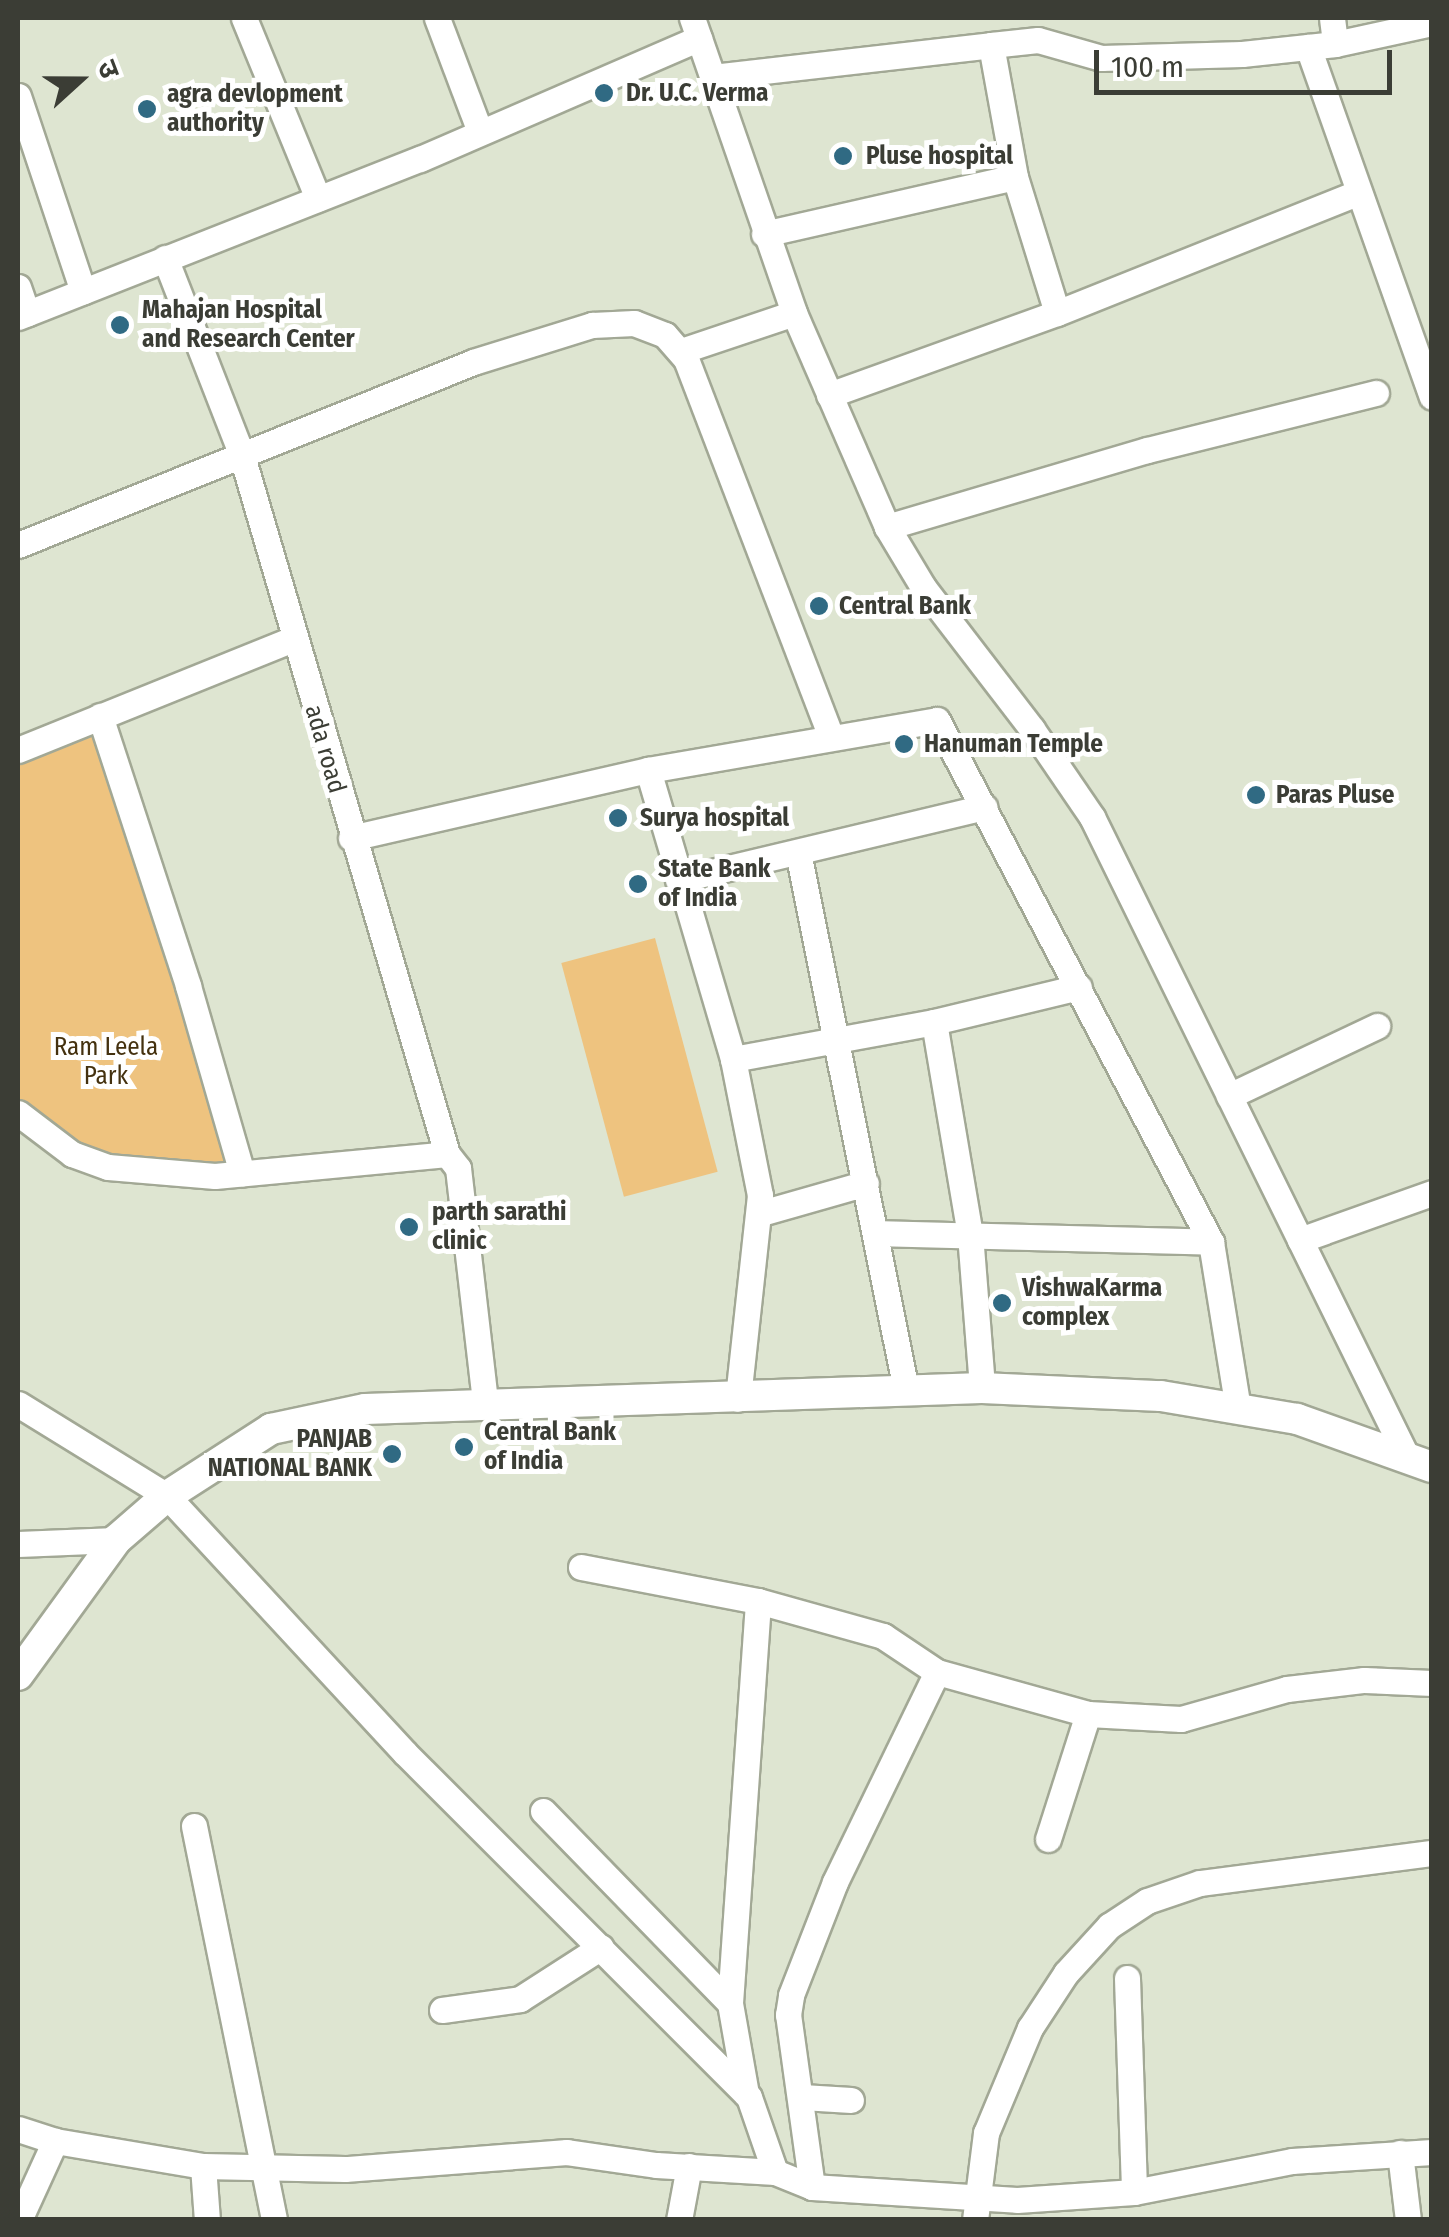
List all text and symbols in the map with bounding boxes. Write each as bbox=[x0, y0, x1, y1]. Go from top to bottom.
north arrow bbox=[30, 30, 130, 130]
scale bar bbox=[1099, 30, 1396, 92]
text: 100 m bbox=[1111, 49, 1184, 85]
text: उ bbox=[90, 55, 127, 83]
place label: Dr. U.C. Verma bbox=[626, 78, 768, 108]
place label: agra devlopment authority bbox=[167, 80, 343, 139]
marker: Dr. U.C. Verma bbox=[591, 80, 617, 106]
marker: agra devlopment authority bbox=[136, 98, 158, 120]
place label: Pluse hospital bbox=[866, 141, 1013, 171]
marker: Pluse hospital bbox=[830, 143, 856, 169]
place label: Mahajan Hospital and Research Center bbox=[142, 296, 355, 355]
marker: Mahajan Hospital and Research Center bbox=[107, 312, 133, 338]
place label: Central Bank bbox=[839, 591, 971, 621]
marker: Central Bank bbox=[808, 595, 830, 617]
street label: ada road bbox=[298, 701, 352, 797]
place label: Hanuman Temple bbox=[924, 729, 1103, 759]
marker: Hanuman Temple bbox=[893, 733, 915, 755]
place label: Paras Pluse bbox=[1276, 780, 1394, 810]
marker: Paras Pluse bbox=[1245, 784, 1267, 806]
place label: Surya hospital bbox=[640, 803, 789, 833]
marker: Surya hospital bbox=[605, 805, 631, 831]
place label: State Bank of India bbox=[658, 855, 770, 914]
marker: State Bank of India bbox=[627, 873, 649, 895]
park label: Ram Leela Park bbox=[54, 1033, 158, 1092]
place label: parth sarathi clinic bbox=[432, 1198, 567, 1257]
marker: parth sarathi clinic bbox=[396, 1214, 422, 1240]
place label: VishwaKarma complex bbox=[1022, 1274, 1162, 1333]
marker: VishwaKarma complex bbox=[991, 1292, 1013, 1314]
place label: Central Bank of India bbox=[484, 1418, 616, 1477]
place label: PANJAB NATIONAL BANK bbox=[208, 1425, 372, 1484]
marker: Central Bank of India bbox=[453, 1436, 475, 1458]
marker: PANJAB NATIONAL BANK bbox=[381, 1443, 403, 1465]

